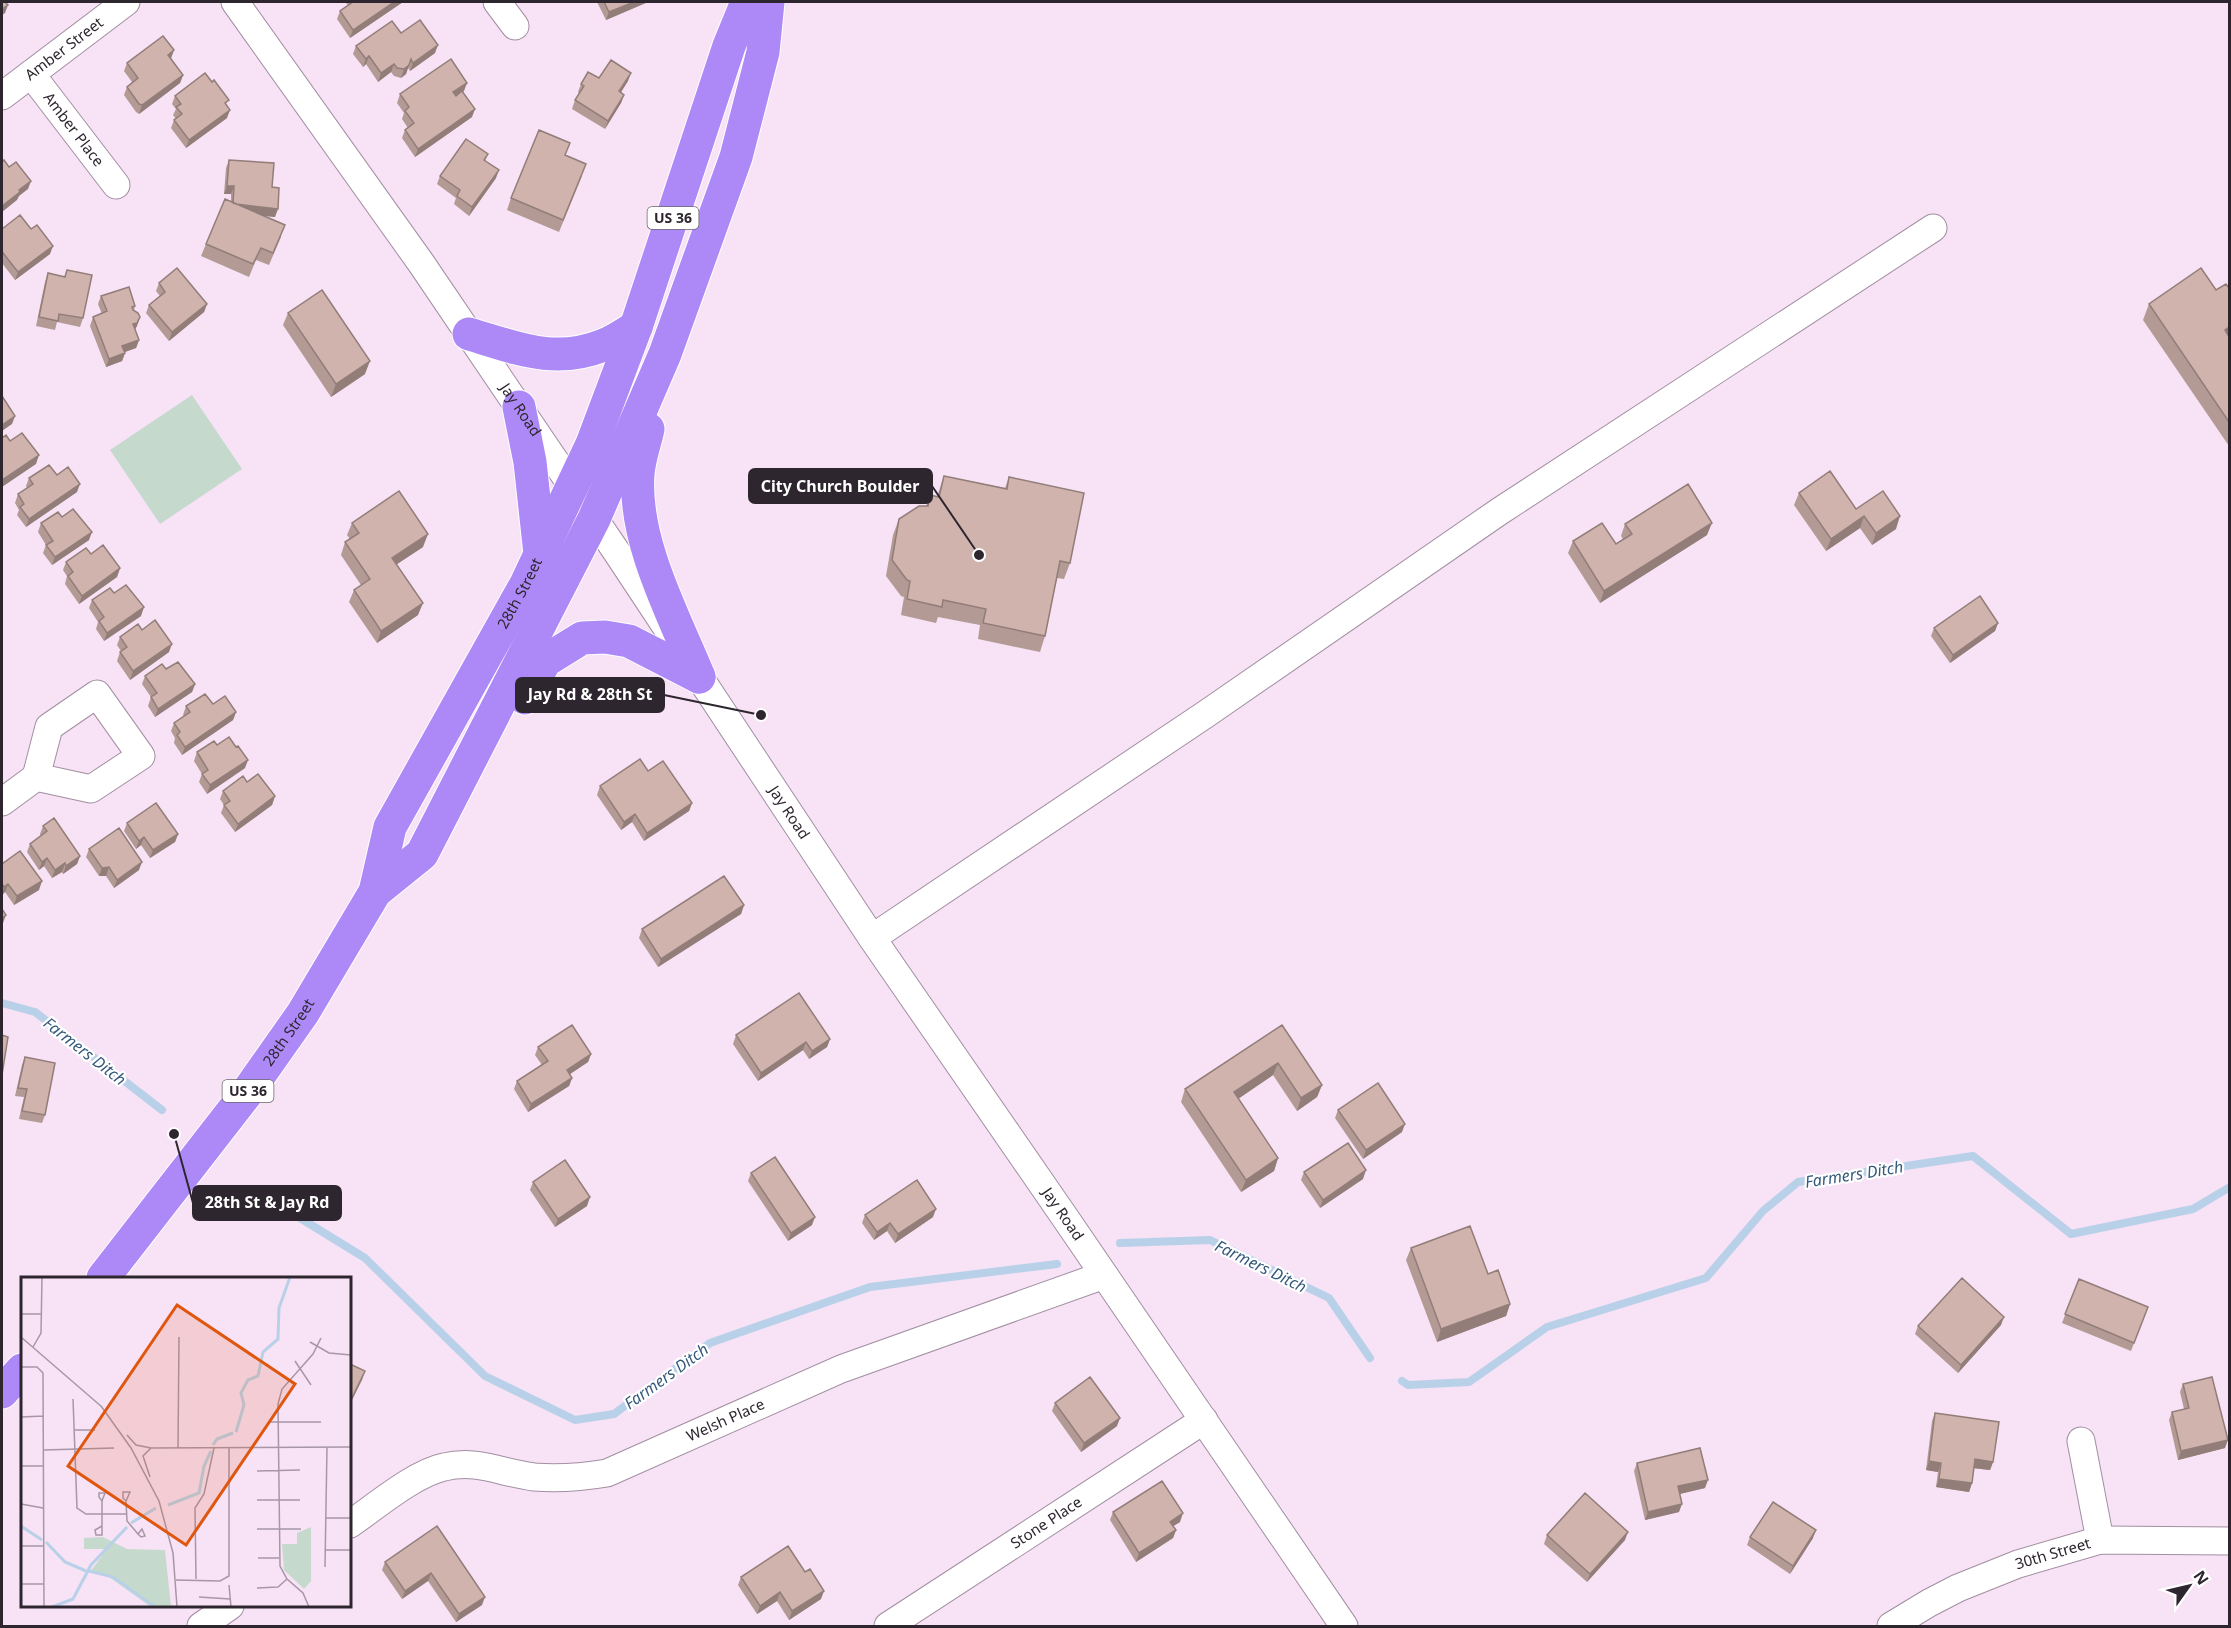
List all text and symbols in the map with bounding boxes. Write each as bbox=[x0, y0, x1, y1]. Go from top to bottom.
street label: Amber Street bbox=[20, 12, 107, 84]
street label: Amber Place bbox=[40, 88, 109, 170]
road number: US 36 bbox=[648, 207, 698, 229]
street label: Jay Road bbox=[495, 377, 546, 440]
callout: City Church Boulder bbox=[749, 469, 932, 503]
text: City Church Boulder bbox=[761, 475, 919, 497]
street label: 28th Street bbox=[492, 554, 546, 632]
callout: Jay Rd & 28th St bbox=[516, 678, 664, 712]
text: Jay Rd & 28th St bbox=[526, 683, 652, 705]
street label: Jay Road bbox=[764, 780, 815, 843]
street label: 28th Street bbox=[258, 994, 319, 1070]
water label: Farmers Ditch bbox=[39, 1012, 131, 1090]
road number: US 36 bbox=[222, 1080, 274, 1102]
water label: Farmers Ditch bbox=[1803, 1155, 1905, 1193]
street label: Jay Road bbox=[1037, 1182, 1089, 1244]
callout: 28th St & Jay Rd bbox=[193, 1186, 341, 1220]
text: 28th St & Jay Rd bbox=[205, 1191, 329, 1213]
water label: Farmers Ditch bbox=[1212, 1234, 1310, 1298]
inset map bbox=[21, 1277, 351, 1607]
water label: Farmers Ditch bbox=[619, 1338, 713, 1414]
street label: Welsh Place bbox=[683, 1393, 767, 1445]
street label: Stone Place bbox=[1006, 1491, 1085, 1553]
street label: 30th Street bbox=[2012, 1532, 2093, 1573]
north arrow bbox=[2159, 1556, 2219, 1616]
text: N bbox=[2189, 1566, 2214, 1589]

